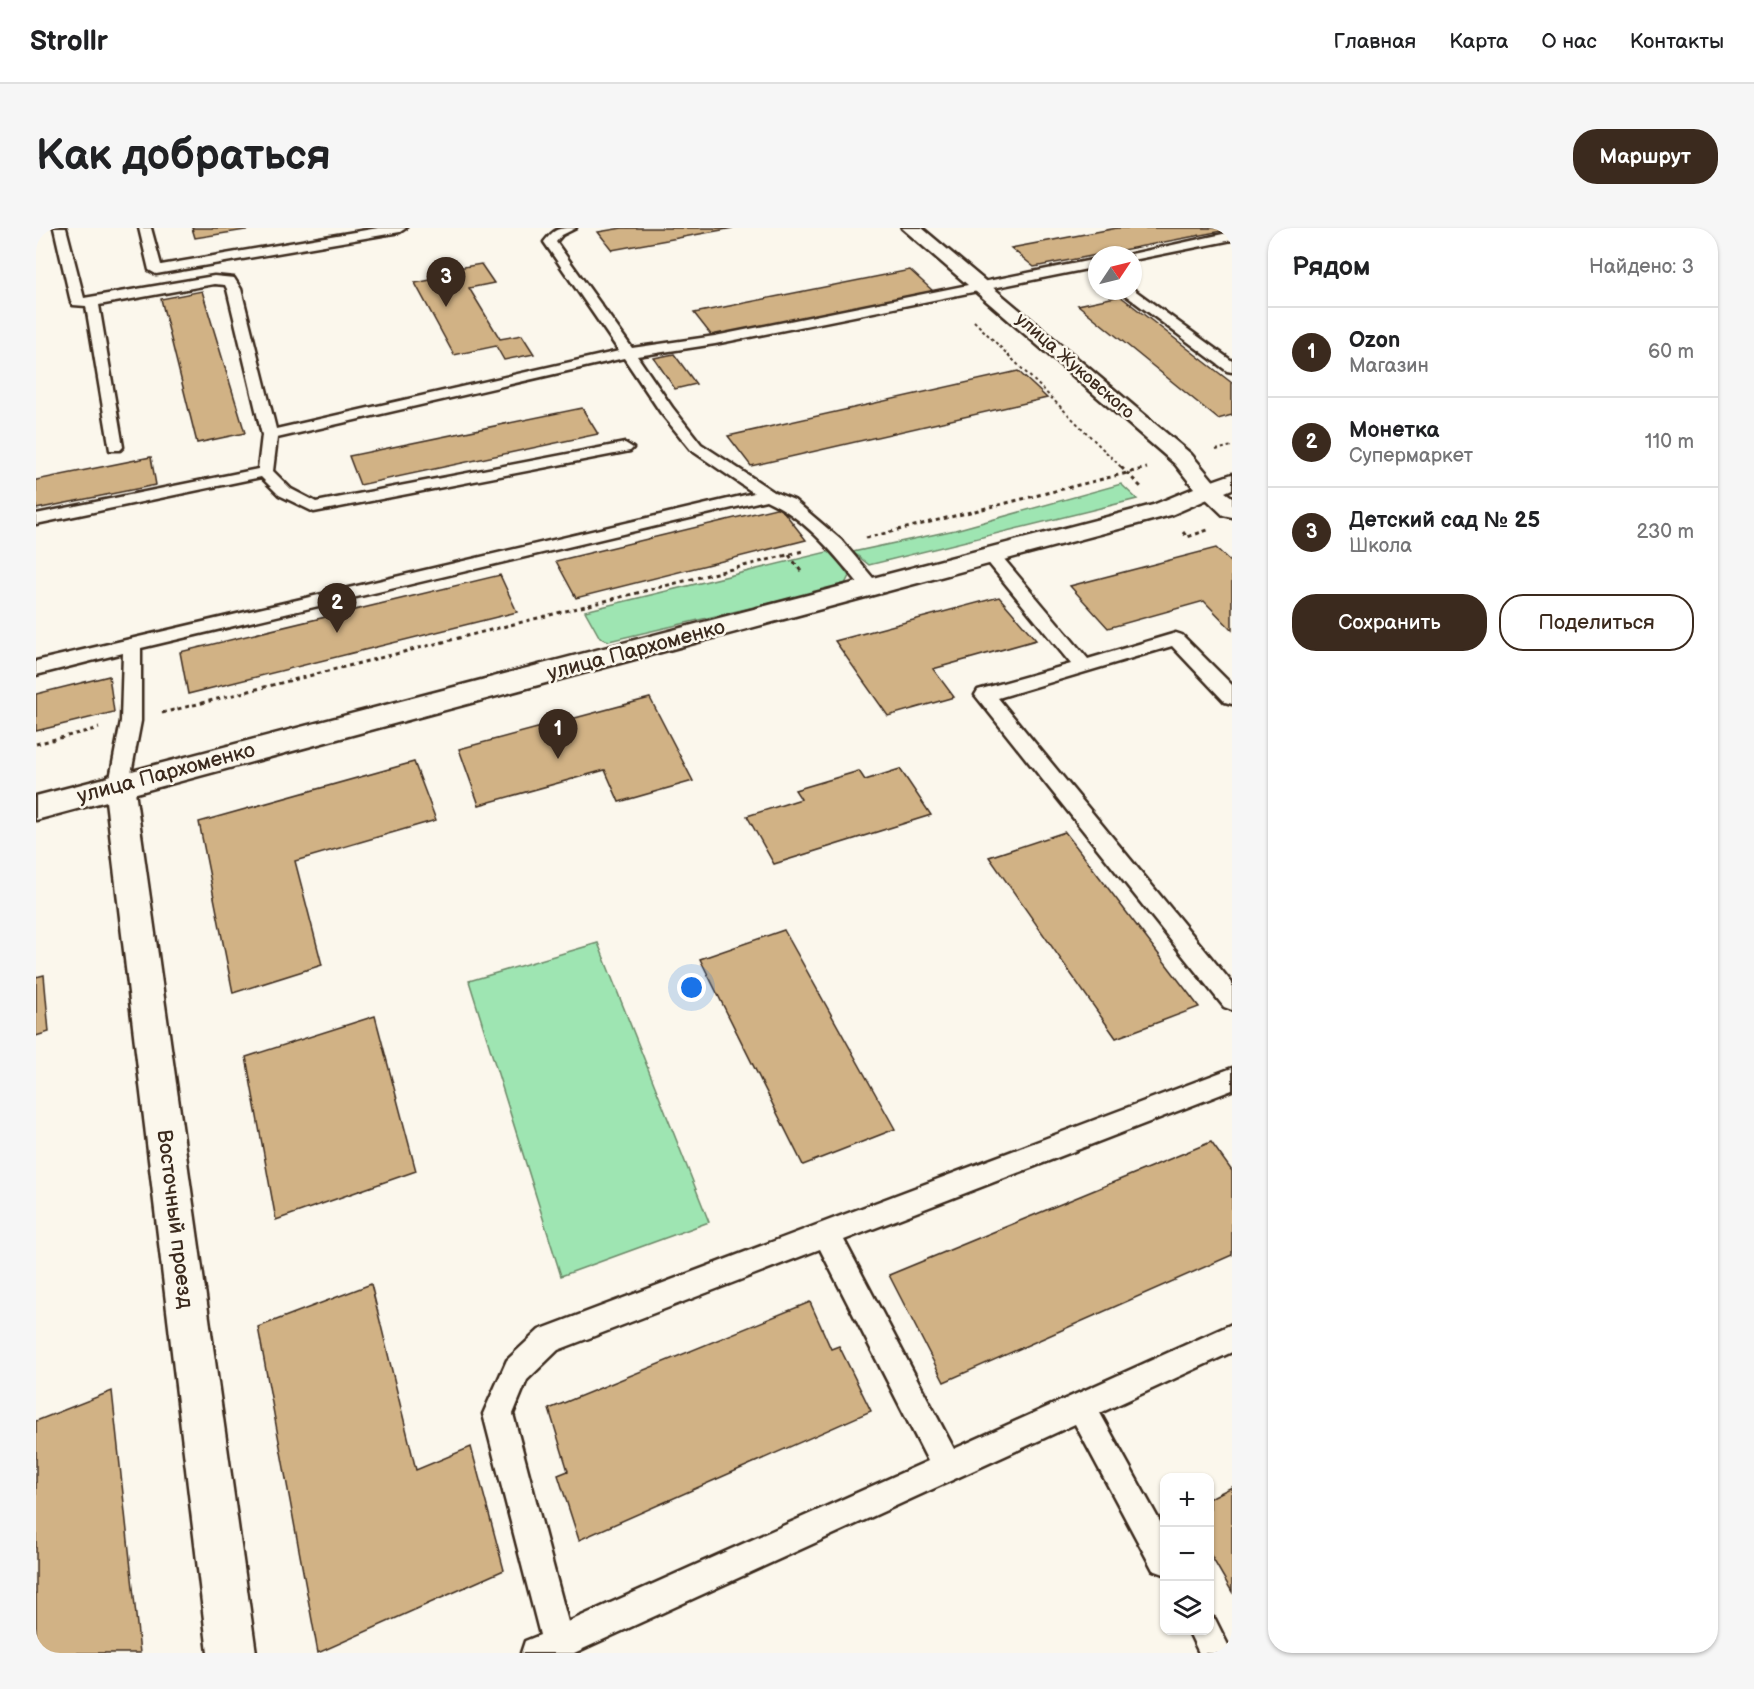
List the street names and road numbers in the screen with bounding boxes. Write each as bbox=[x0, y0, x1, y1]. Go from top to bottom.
street label: улица Жуковского bbox=[1011, 309, 1139, 423]
street label: улица Пархоменко bbox=[544, 614, 728, 686]
street label: улица Пархоменко bbox=[74, 737, 258, 809]
street label: Восточный проезд bbox=[152, 1128, 198, 1310]

